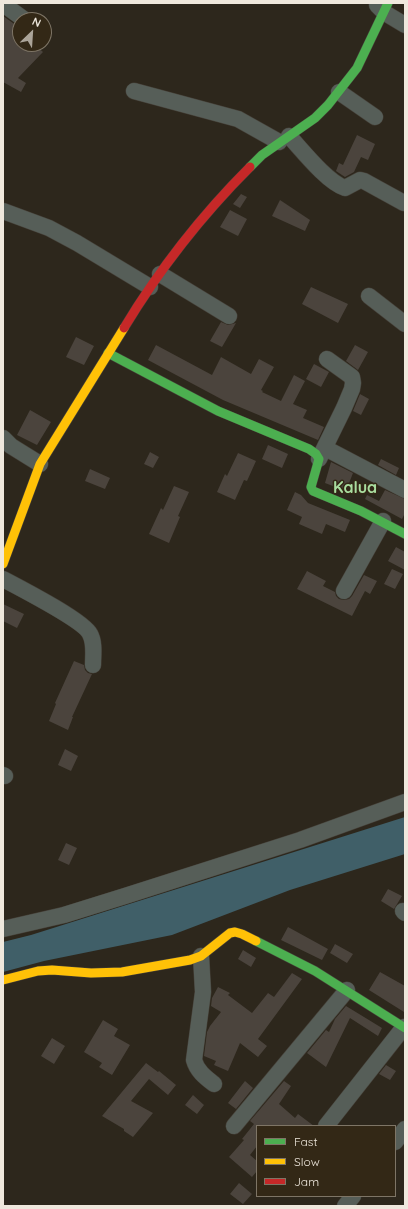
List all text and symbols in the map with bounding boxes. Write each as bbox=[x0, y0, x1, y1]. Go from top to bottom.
north arrow bbox=[12, 12, 52, 52]
text: N bbox=[30, 14, 43, 30]
district label: Kalua bbox=[333, 478, 377, 498]
legend bbox=[256, 1125, 396, 1197]
text: Fast bbox=[294, 1134, 318, 1149]
text: Slow bbox=[294, 1154, 320, 1169]
text: Jam bbox=[294, 1174, 319, 1189]

